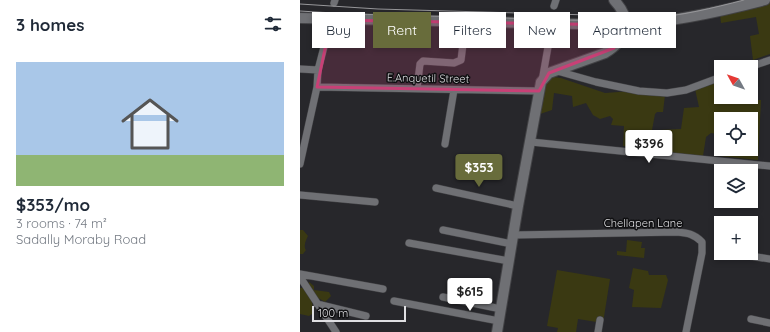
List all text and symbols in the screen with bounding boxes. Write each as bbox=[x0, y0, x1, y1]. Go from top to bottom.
chip: Buy bbox=[312, 12, 365, 48]
chip: Rent bbox=[373, 12, 431, 48]
chip: Filters bbox=[439, 12, 506, 48]
chip: New bbox=[514, 12, 570, 48]
chip: Apartment bbox=[578, 12, 676, 48]
icon: filters bbox=[262, 13, 284, 35]
text: 3 homes bbox=[16, 14, 84, 35]
north arrow bbox=[714, 60, 758, 104]
map controls bbox=[714, 60, 758, 260]
street label: E.Anquetil Street bbox=[387, 70, 470, 86]
icon: home bbox=[114, 88, 186, 160]
button: locate bbox=[714, 112, 758, 156]
pin: $396 bbox=[625, 130, 673, 164]
text: $396 bbox=[634, 135, 664, 151]
pin: $353 bbox=[455, 154, 503, 188]
text: $353 bbox=[464, 159, 494, 175]
button: layers bbox=[714, 164, 758, 208]
text: $353/mo bbox=[16, 194, 90, 215]
text: 3 rooms · 74 m² bbox=[16, 215, 107, 231]
street label: Chellapen Lane bbox=[604, 216, 682, 230]
button: + bbox=[714, 216, 758, 260]
text: Sadally Moraby Road bbox=[16, 231, 146, 247]
pin: $615 bbox=[446, 278, 494, 312]
text: $615 bbox=[456, 283, 484, 299]
scale bar bbox=[312, 304, 406, 323]
text: 100 m bbox=[318, 306, 348, 320]

